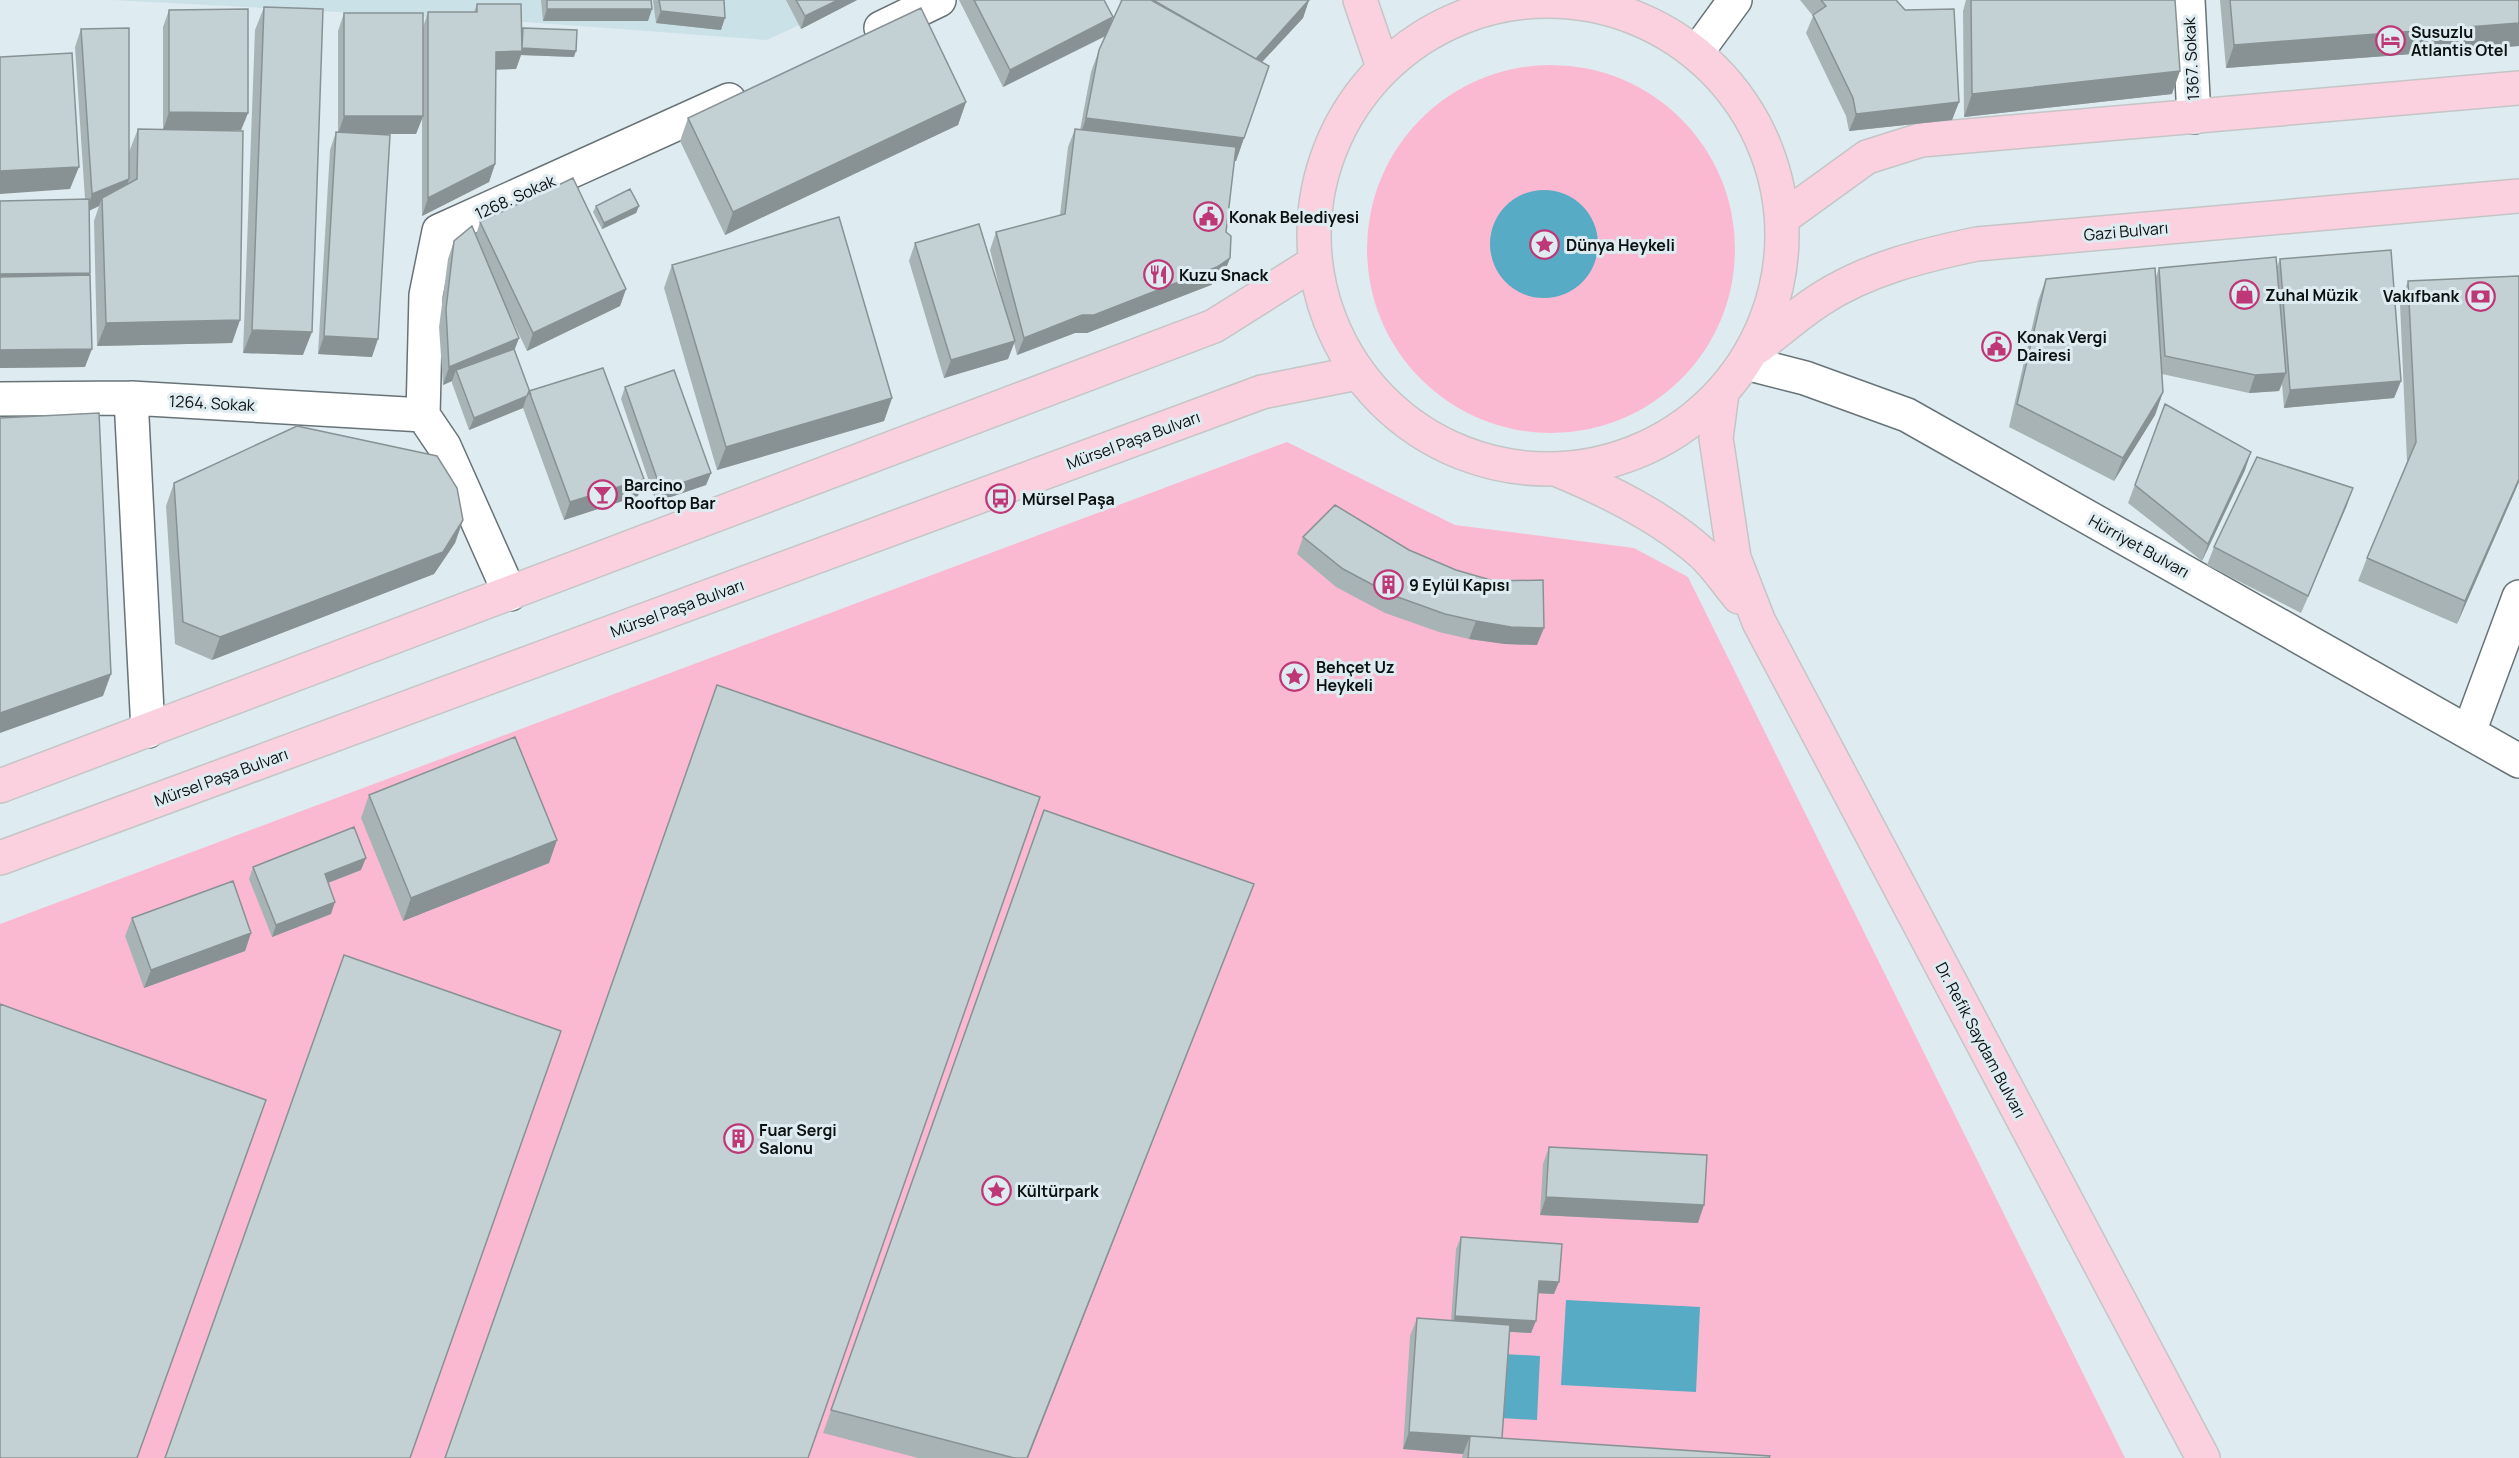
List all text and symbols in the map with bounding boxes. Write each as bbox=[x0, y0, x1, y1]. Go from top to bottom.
street label: 1367. Sokak bbox=[2178, 16, 2204, 101]
place label: Susuzlu Atlantis Otel bbox=[2411, 21, 2508, 61]
hotel icon: Susuzlu Atlantis Otel bbox=[2374, 25, 2406, 57]
street label: 1268. Sokak bbox=[471, 169, 560, 225]
public building icon: Konak Belediyesi bbox=[1192, 201, 1224, 233]
place label: Konak Belediyesi bbox=[1229, 206, 1359, 228]
street label: Gazi Bulvarı bbox=[2083, 216, 2169, 246]
place icon: Dünya Heykeli bbox=[1529, 229, 1561, 261]
place label: Dünya Heykeli bbox=[1566, 234, 1675, 256]
restaurant icon: Kuzu Snack bbox=[1142, 259, 1174, 291]
place label: Kuzu Snack bbox=[1179, 264, 1268, 286]
shop icon: Zuhal Müzik bbox=[2228, 279, 2260, 311]
bank icon: Vakıfbank bbox=[2464, 280, 2496, 312]
place label: Zuhal Müzik bbox=[2265, 284, 2358, 306]
place label: Vakıfbank bbox=[2383, 285, 2459, 307]
place label: Konak Vergi Dairesi bbox=[2017, 326, 2107, 366]
public building icon: Konak Vergi Dairesi bbox=[1980, 330, 2012, 362]
street label: 1264. Sokak bbox=[169, 390, 256, 416]
street label: Mürsel Paşa Bulvarı bbox=[1063, 406, 1203, 474]
place label: Barcino Rooftop Bar bbox=[624, 474, 716, 514]
bar icon: Barcino Rooftop Bar bbox=[587, 478, 619, 510]
bus stop icon: Mürsel Paşa bbox=[985, 483, 1017, 515]
place label: Mürsel Paşa bbox=[1022, 488, 1115, 510]
street label: Hürriyet Bulvarı bbox=[2085, 509, 2193, 583]
building icon: 9 Eylül Kapısı bbox=[1372, 569, 1404, 601]
street label: Mürsel Paşa Bulvarı bbox=[607, 574, 747, 642]
place label: 9 Eylül Kapısı bbox=[1409, 574, 1510, 596]
place label: Behçet Uz Heykeli bbox=[1316, 656, 1395, 696]
place icon: Behçet Uz Heykeli bbox=[1279, 660, 1311, 692]
street label: Mürsel Paşa Bulvarı bbox=[151, 743, 291, 811]
street label: Dr. Refik Saydam Bulvarı bbox=[1931, 958, 2031, 1122]
place label: Fuar Sergi Salonu bbox=[759, 1119, 837, 1159]
building icon: Fuar Sergi Salonu bbox=[722, 1123, 754, 1155]
place icon: Kültürpark bbox=[980, 1175, 1012, 1207]
place label: Kültürpark bbox=[1017, 1180, 1099, 1202]

